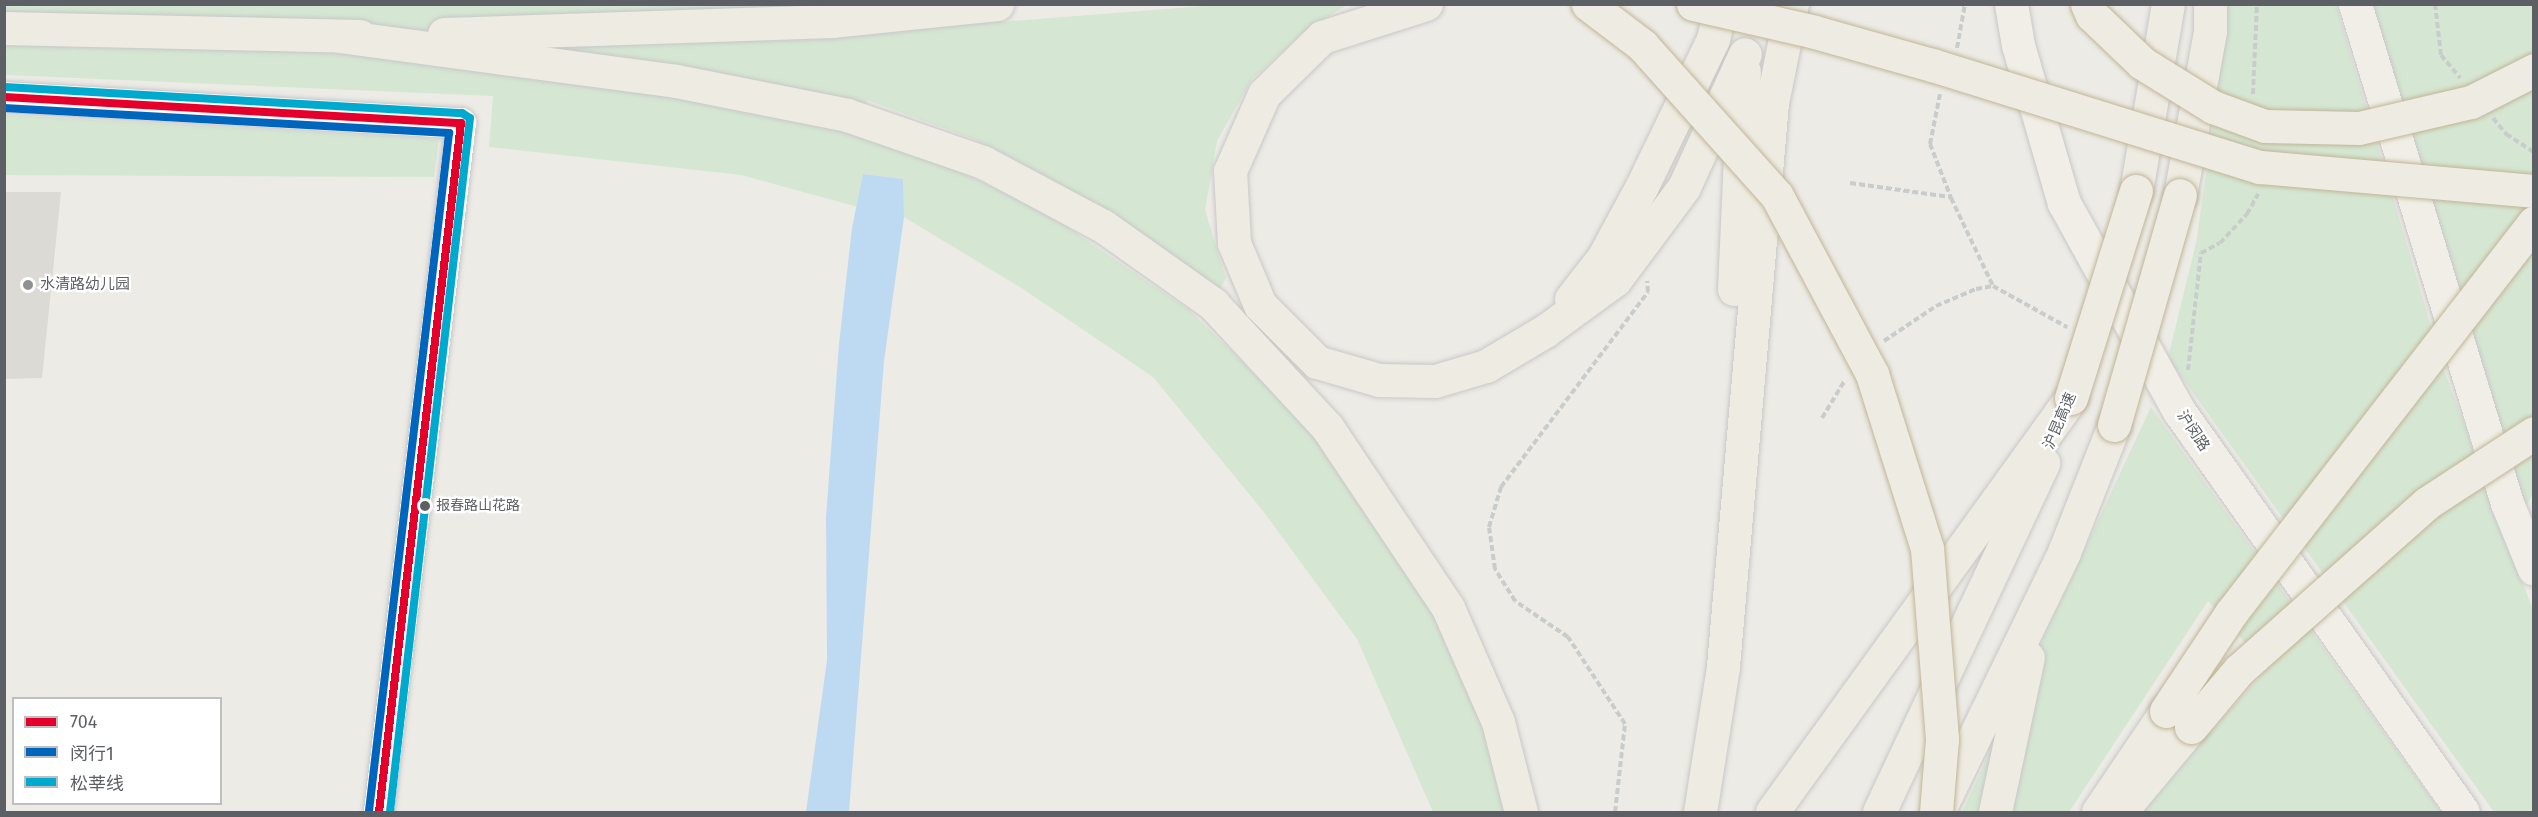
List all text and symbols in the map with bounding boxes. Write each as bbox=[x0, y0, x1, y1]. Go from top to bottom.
place label: 水清路幼儿园 bbox=[40, 276, 130, 294]
marker: 水清路幼儿园 bbox=[21, 278, 35, 292]
street label: 沪昆高速 bbox=[2040, 390, 2080, 452]
street label: 沪闵路 bbox=[2173, 407, 2213, 455]
place label: 报春路山花路 bbox=[436, 498, 520, 514]
marker: 报春路山花路 bbox=[419, 500, 431, 512]
legend bbox=[12, 697, 222, 805]
text: 704 bbox=[70, 711, 97, 733]
text: 闵行1 bbox=[70, 743, 114, 765]
text: 松莘线 bbox=[70, 773, 124, 795]

